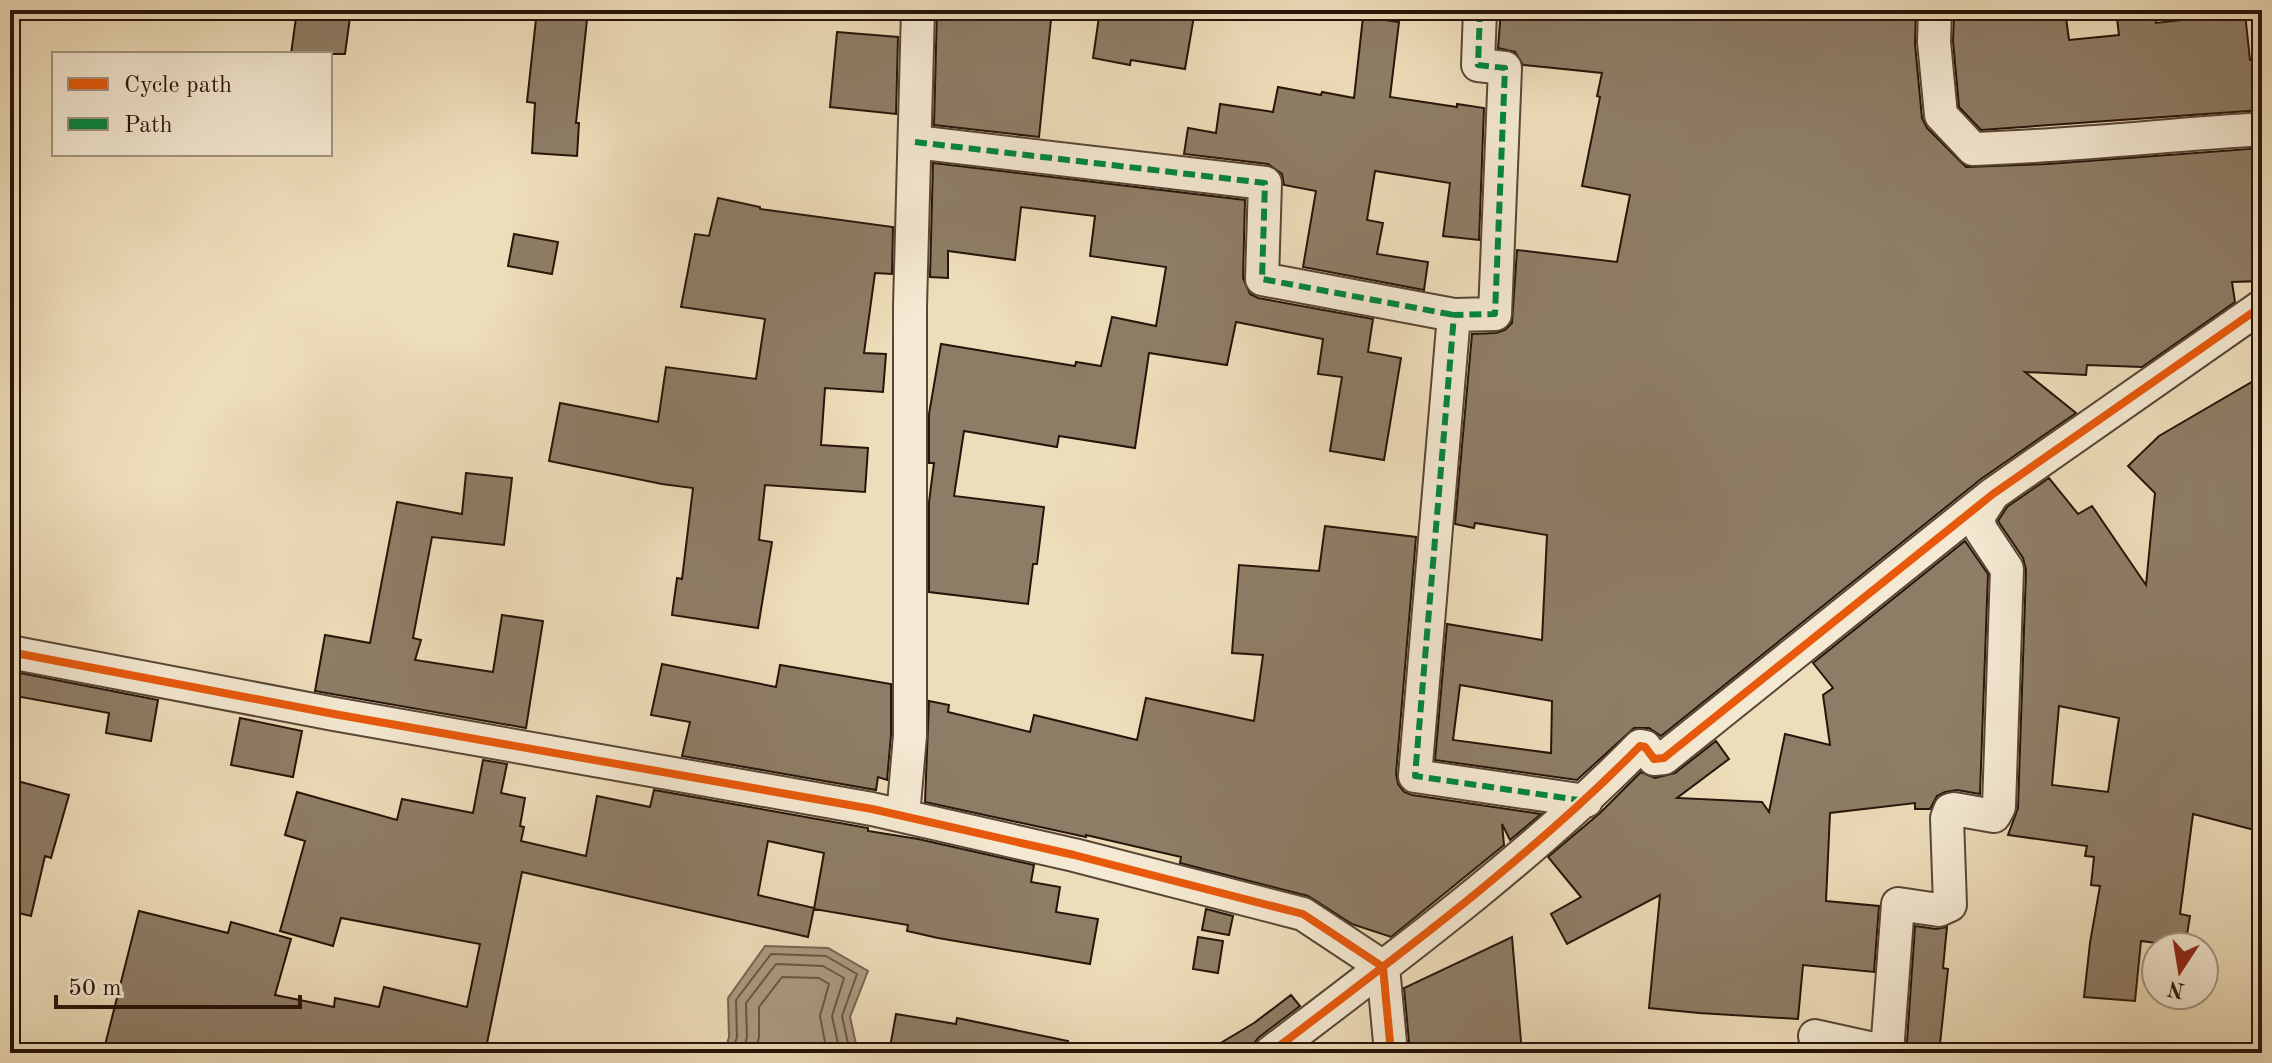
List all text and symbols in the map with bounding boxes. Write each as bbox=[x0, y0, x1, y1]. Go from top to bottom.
legend bbox=[52, 52, 332, 156]
text: Cycle path bbox=[124, 74, 232, 98]
text: Path bbox=[124, 114, 173, 138]
north arrow bbox=[2140, 931, 2220, 1011]
scale bar bbox=[56, 959, 300, 1009]
text: N bbox=[2166, 976, 2187, 1001]
text: 50 m bbox=[68, 977, 122, 1001]

